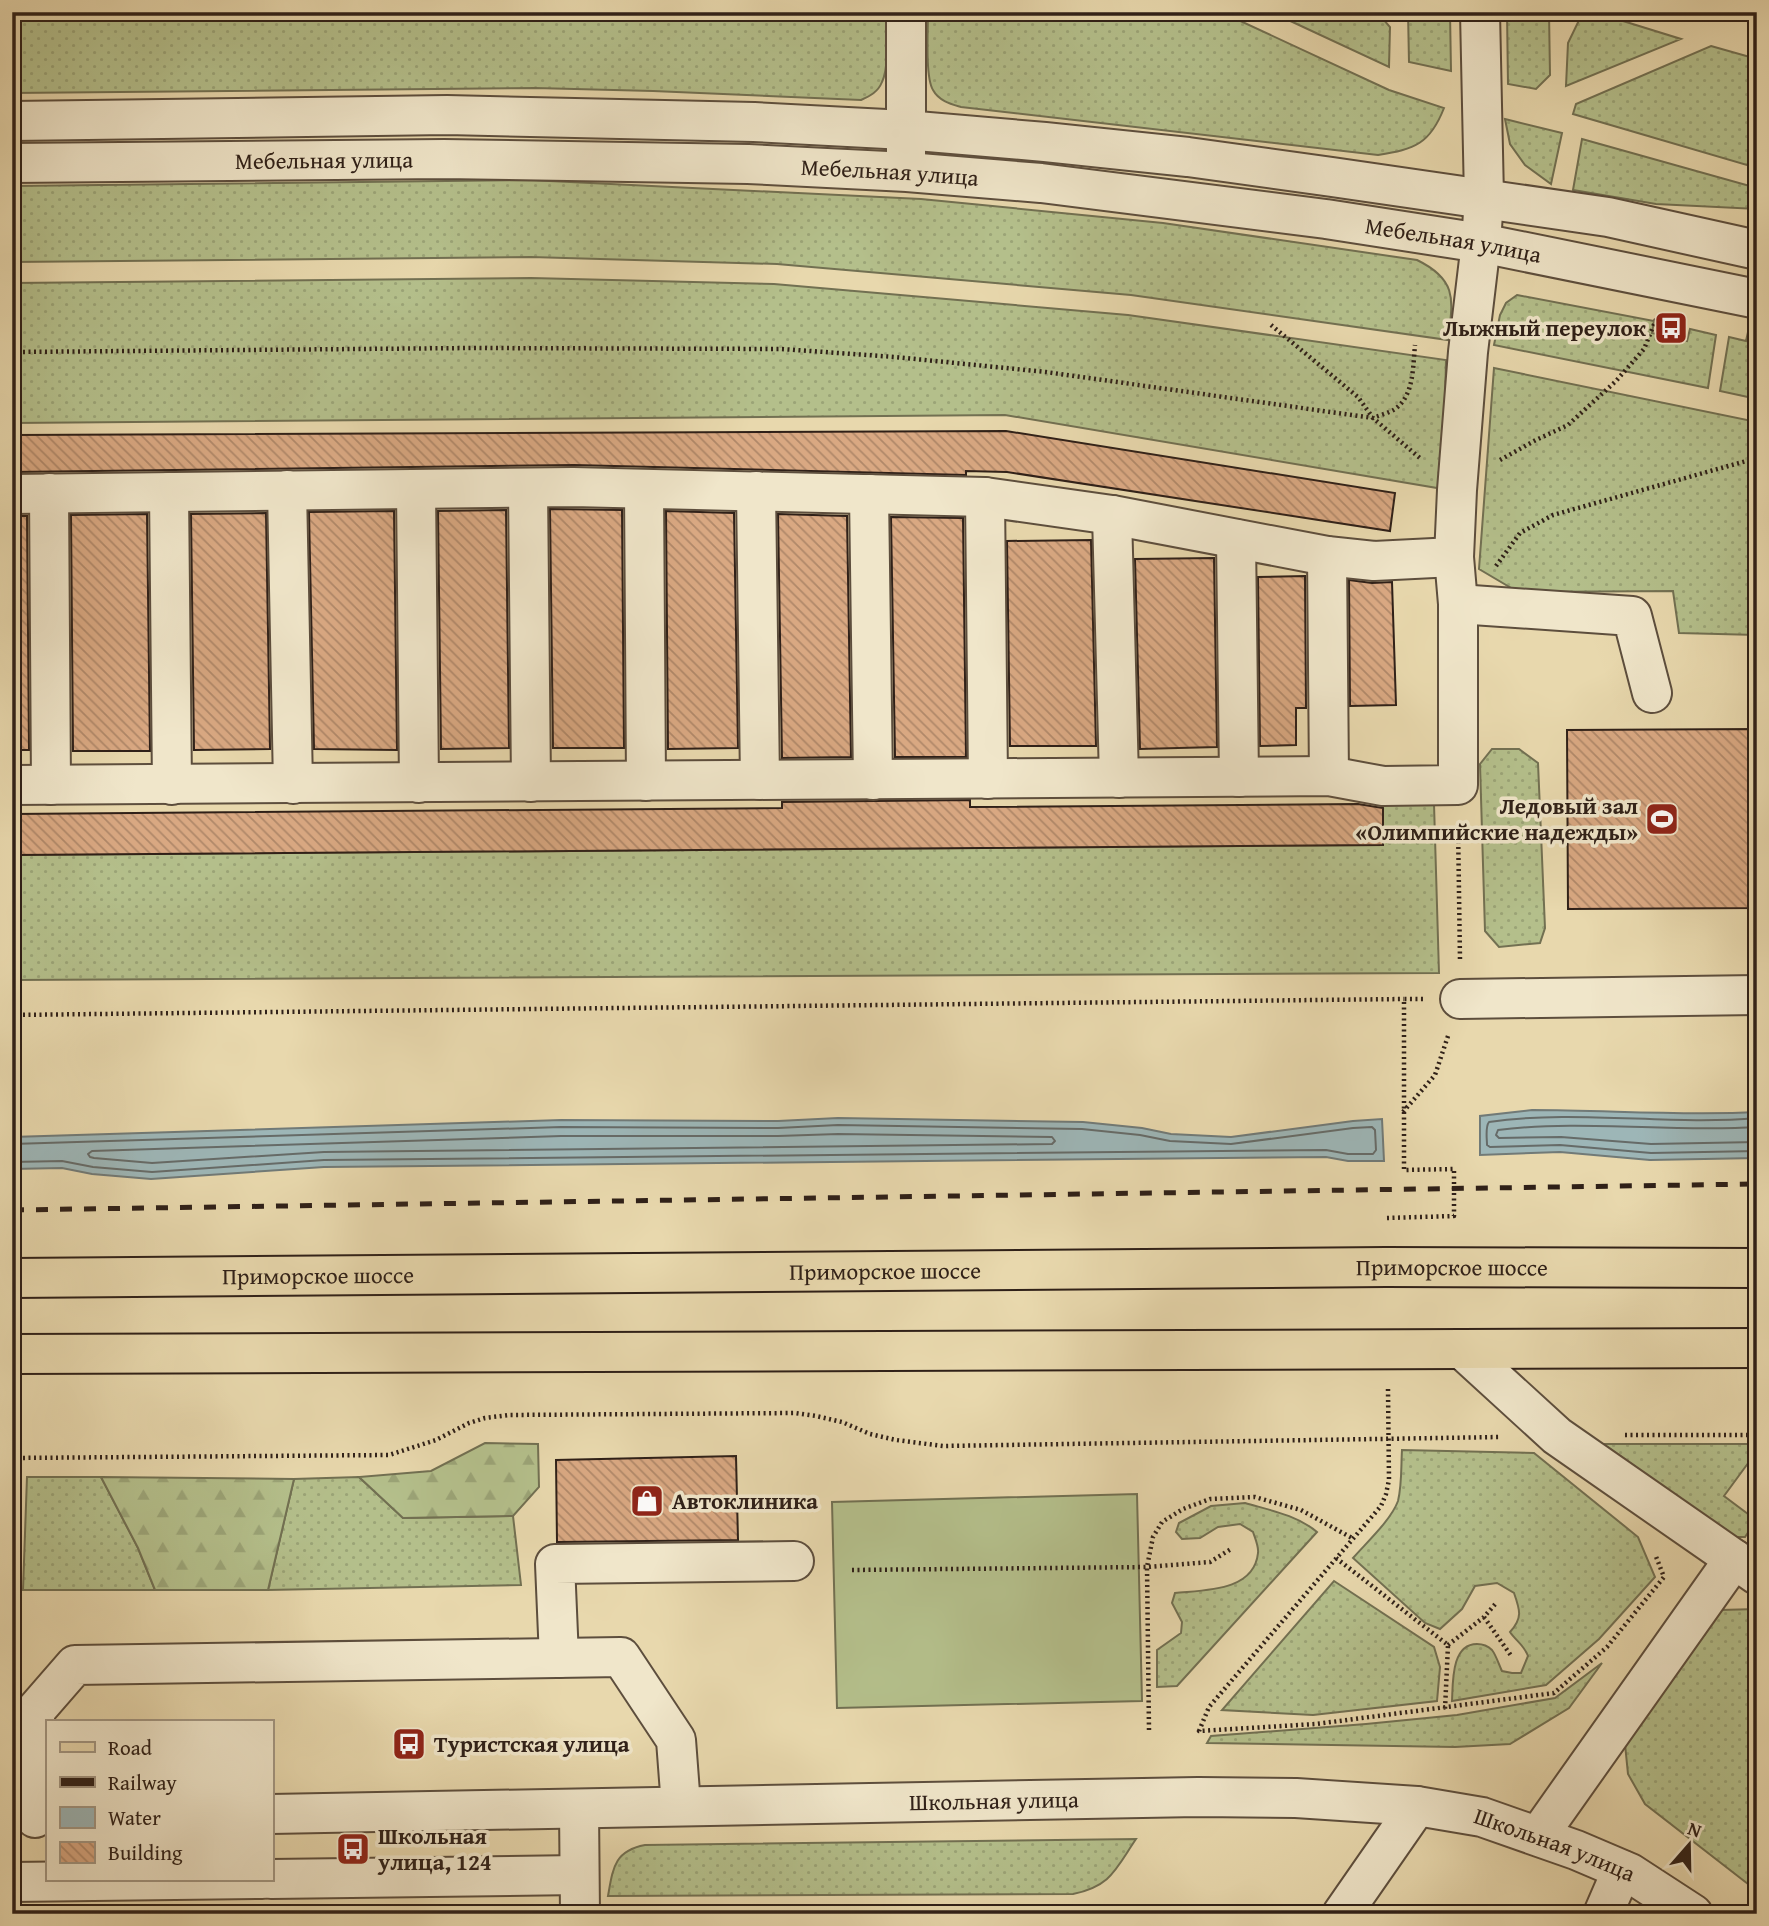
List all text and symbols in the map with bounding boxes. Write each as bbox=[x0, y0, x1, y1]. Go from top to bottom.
street label: Мебельная улица bbox=[235, 142, 413, 177]
street label: Мебельная улица bbox=[800, 150, 980, 194]
street label: Мебельная улица bbox=[1363, 208, 1544, 271]
bus stop icon: Лыжный переулок bbox=[1652, 309, 1690, 347]
place label: Лыжный переулок bbox=[1443, 311, 1647, 344]
place label: Ледовый зал «Олимпийские надежды» bbox=[1356, 789, 1638, 848]
sports icon: Ледовый зал «Олимпийские надежды» bbox=[1643, 800, 1681, 838]
street label: Приморское шоссе bbox=[1356, 1250, 1548, 1283]
street label: Приморское шоссе bbox=[789, 1253, 981, 1288]
street label: Приморское шоссе bbox=[222, 1258, 414, 1292]
shop icon: Автоклиника bbox=[628, 1482, 666, 1520]
place label: Автоклиника bbox=[672, 1484, 818, 1517]
legend bbox=[46, 1720, 273, 1881]
bus stop icon: Туристская улица bbox=[390, 1725, 428, 1763]
place label: Туристская улица bbox=[434, 1727, 630, 1760]
text: Road bbox=[108, 1732, 153, 1763]
text: Railway bbox=[108, 1767, 177, 1798]
street label: Школьная улица bbox=[909, 1782, 1079, 1818]
street label: Школьная улица bbox=[1470, 1799, 1641, 1889]
text: Water bbox=[108, 1802, 161, 1833]
north arrow bbox=[1654, 1811, 1724, 1881]
text: N bbox=[1684, 1814, 1706, 1844]
place label: Школьная улица, 124 bbox=[377, 1819, 492, 1878]
bus stop icon: Школьная улица, 124 bbox=[334, 1830, 372, 1868]
text: Building bbox=[108, 1837, 183, 1868]

